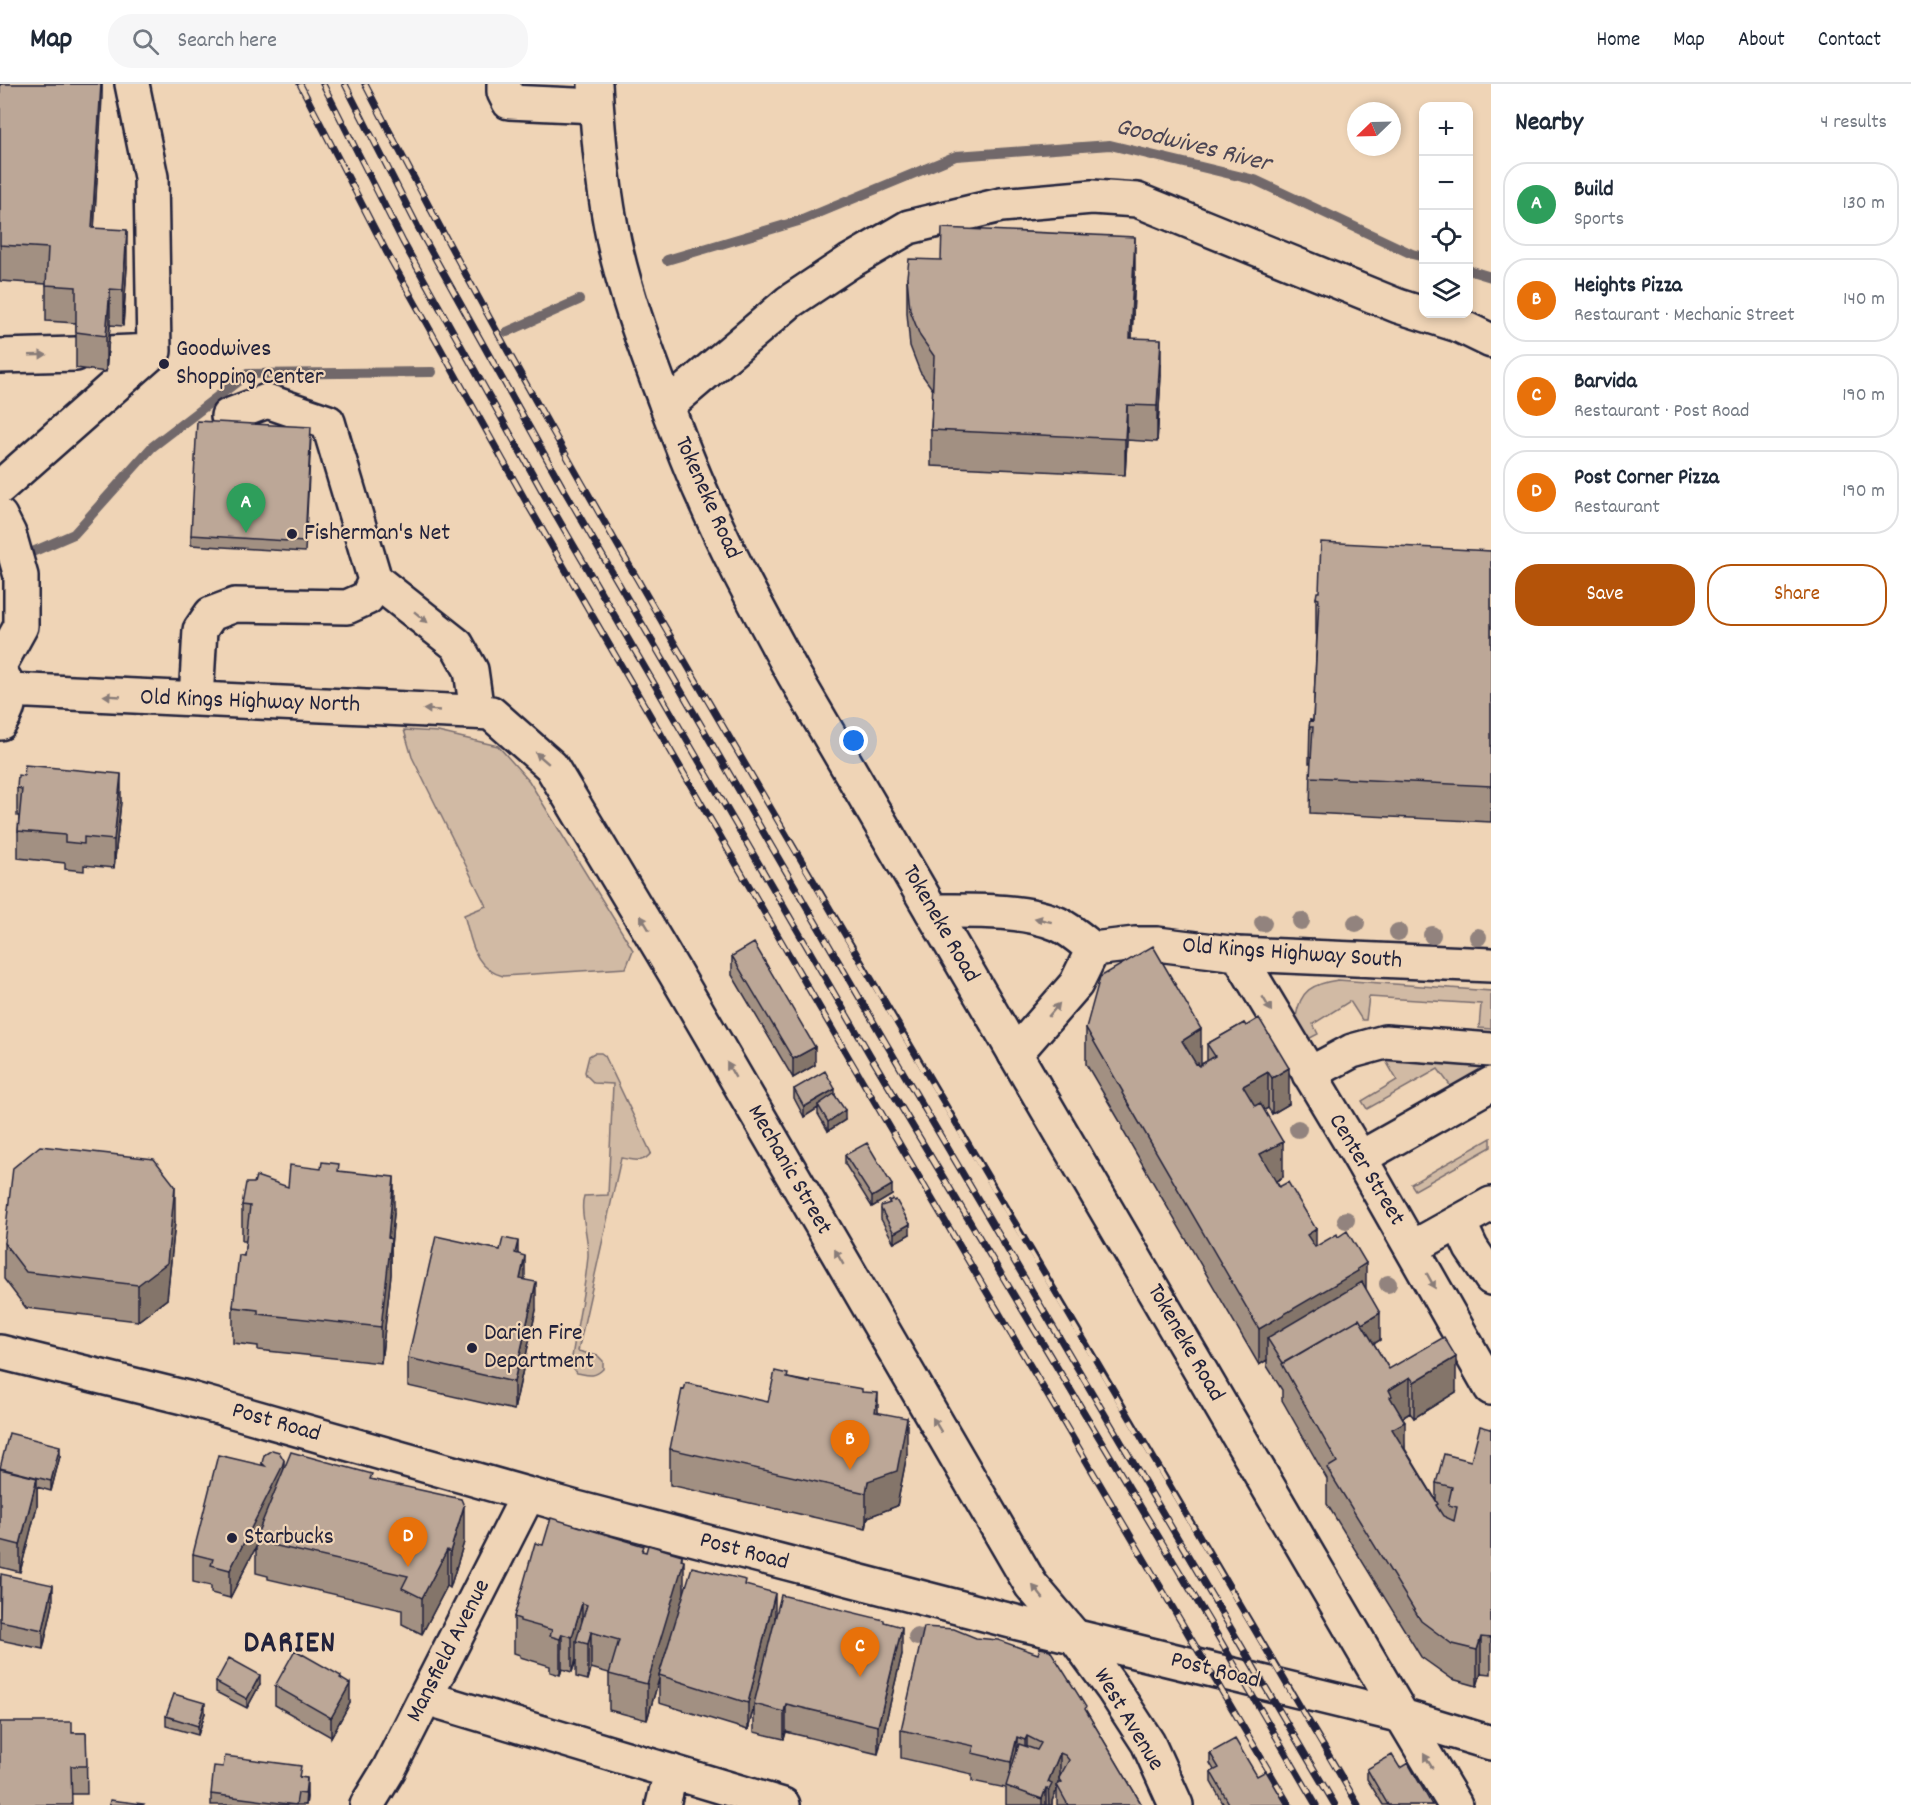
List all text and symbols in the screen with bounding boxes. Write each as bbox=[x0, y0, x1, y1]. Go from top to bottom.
search box bbox=[108, 14, 528, 68]
text: Map bbox=[30, 21, 72, 61]
icon: search bbox=[129, 25, 162, 58]
text: Search here bbox=[177, 26, 277, 57]
text: Home bbox=[1596, 26, 1640, 56]
text: Map bbox=[1673, 26, 1705, 56]
text: About bbox=[1738, 26, 1785, 56]
text: Contact bbox=[1818, 26, 1881, 56]
north arrow bbox=[1347, 102, 1401, 156]
map controls bbox=[1419, 102, 1473, 318]
button: + bbox=[1419, 102, 1473, 156]
text: Nearby bbox=[1515, 105, 1583, 142]
water label: Goodwives River bbox=[1112, 109, 1278, 184]
text: 4 results bbox=[1820, 109, 1887, 137]
button: − bbox=[1419, 156, 1473, 210]
text: Build bbox=[1574, 175, 1614, 206]
text: A bbox=[1531, 190, 1542, 218]
text: 130 m bbox=[1843, 190, 1885, 218]
text: Sports bbox=[1574, 206, 1624, 234]
button: locate bbox=[1419, 210, 1473, 264]
button: layers bbox=[1419, 264, 1473, 318]
text: Heights Pizza bbox=[1574, 271, 1682, 302]
text: B bbox=[1532, 286, 1541, 314]
text: 140 m bbox=[1843, 286, 1885, 314]
text: Restaurant · Mechanic Street bbox=[1574, 302, 1795, 330]
place label: Goodwives Shopping Center bbox=[176, 333, 324, 395]
one-way arrow bbox=[28, 350, 47, 360]
marker: Goodwives Shopping Center bbox=[157, 357, 171, 371]
text: Barvida bbox=[1574, 367, 1637, 398]
text: C bbox=[1532, 382, 1541, 410]
text: 190 m bbox=[1842, 382, 1885, 410]
text: Restaurant · Post Road bbox=[1574, 398, 1749, 426]
street label: Tokeneke Road bbox=[665, 431, 749, 565]
text: Post Corner Pizza bbox=[1574, 463, 1719, 494]
text: D bbox=[1531, 478, 1542, 506]
text: 190 m bbox=[1842, 478, 1885, 506]
pin: A bbox=[226, 484, 266, 533]
text: Restaurant bbox=[1574, 494, 1660, 522]
place label: Fisherman's Net bbox=[304, 517, 450, 551]
marker: Fisherman's Net bbox=[285, 527, 299, 541]
button: Save bbox=[1515, 564, 1695, 626]
button: Share bbox=[1707, 564, 1887, 626]
one-way arrow bbox=[413, 610, 429, 623]
street label: Old Kings Highway North bbox=[139, 681, 361, 723]
one-way arrow bbox=[102, 691, 121, 700]
one-way arrow bbox=[423, 705, 442, 714]
your location bbox=[839, 726, 868, 755]
one-way arrow bbox=[535, 752, 550, 765]
street label: Tokeneke Road bbox=[893, 859, 987, 989]
one-way arrow bbox=[640, 914, 650, 931]
one-way arrow bbox=[1034, 914, 1052, 924]
street label: Old Kings Highway South bbox=[1181, 929, 1403, 979]
one-way arrow bbox=[1262, 996, 1273, 1012]
one-way arrow bbox=[1047, 1003, 1060, 1018]
one-way arrow bbox=[726, 1061, 736, 1078]
street label: Mechanic Street bbox=[738, 1099, 840, 1242]
street label: Center Street bbox=[1319, 1107, 1413, 1233]
one-way arrow bbox=[834, 1248, 844, 1265]
one-way arrow bbox=[1425, 1273, 1436, 1289]
street label: Tokeneke Road bbox=[1138, 1278, 1232, 1408]
place label: Darien Fire Department bbox=[484, 1317, 594, 1379]
marker: Darien Fire Department bbox=[465, 1341, 479, 1355]
street label: Post Road bbox=[228, 1394, 324, 1452]
one-way arrow bbox=[932, 1416, 942, 1433]
pin: B bbox=[830, 1420, 870, 1470]
pin: D bbox=[388, 1518, 428, 1567]
place label: Starbucks bbox=[244, 1521, 334, 1555]
street label: Post Road bbox=[696, 1524, 792, 1580]
marker: Starbucks bbox=[225, 1531, 239, 1545]
street label: Mansfield Avenue bbox=[398, 1574, 500, 1728]
one-way arrow bbox=[1031, 1584, 1044, 1600]
district label: DARIEN bbox=[243, 1624, 337, 1667]
pin: C bbox=[840, 1628, 880, 1677]
street label: Post Road bbox=[1167, 1644, 1263, 1698]
street label: West Avenue bbox=[1084, 1662, 1172, 1778]
one-way arrow bbox=[1423, 1753, 1434, 1769]

